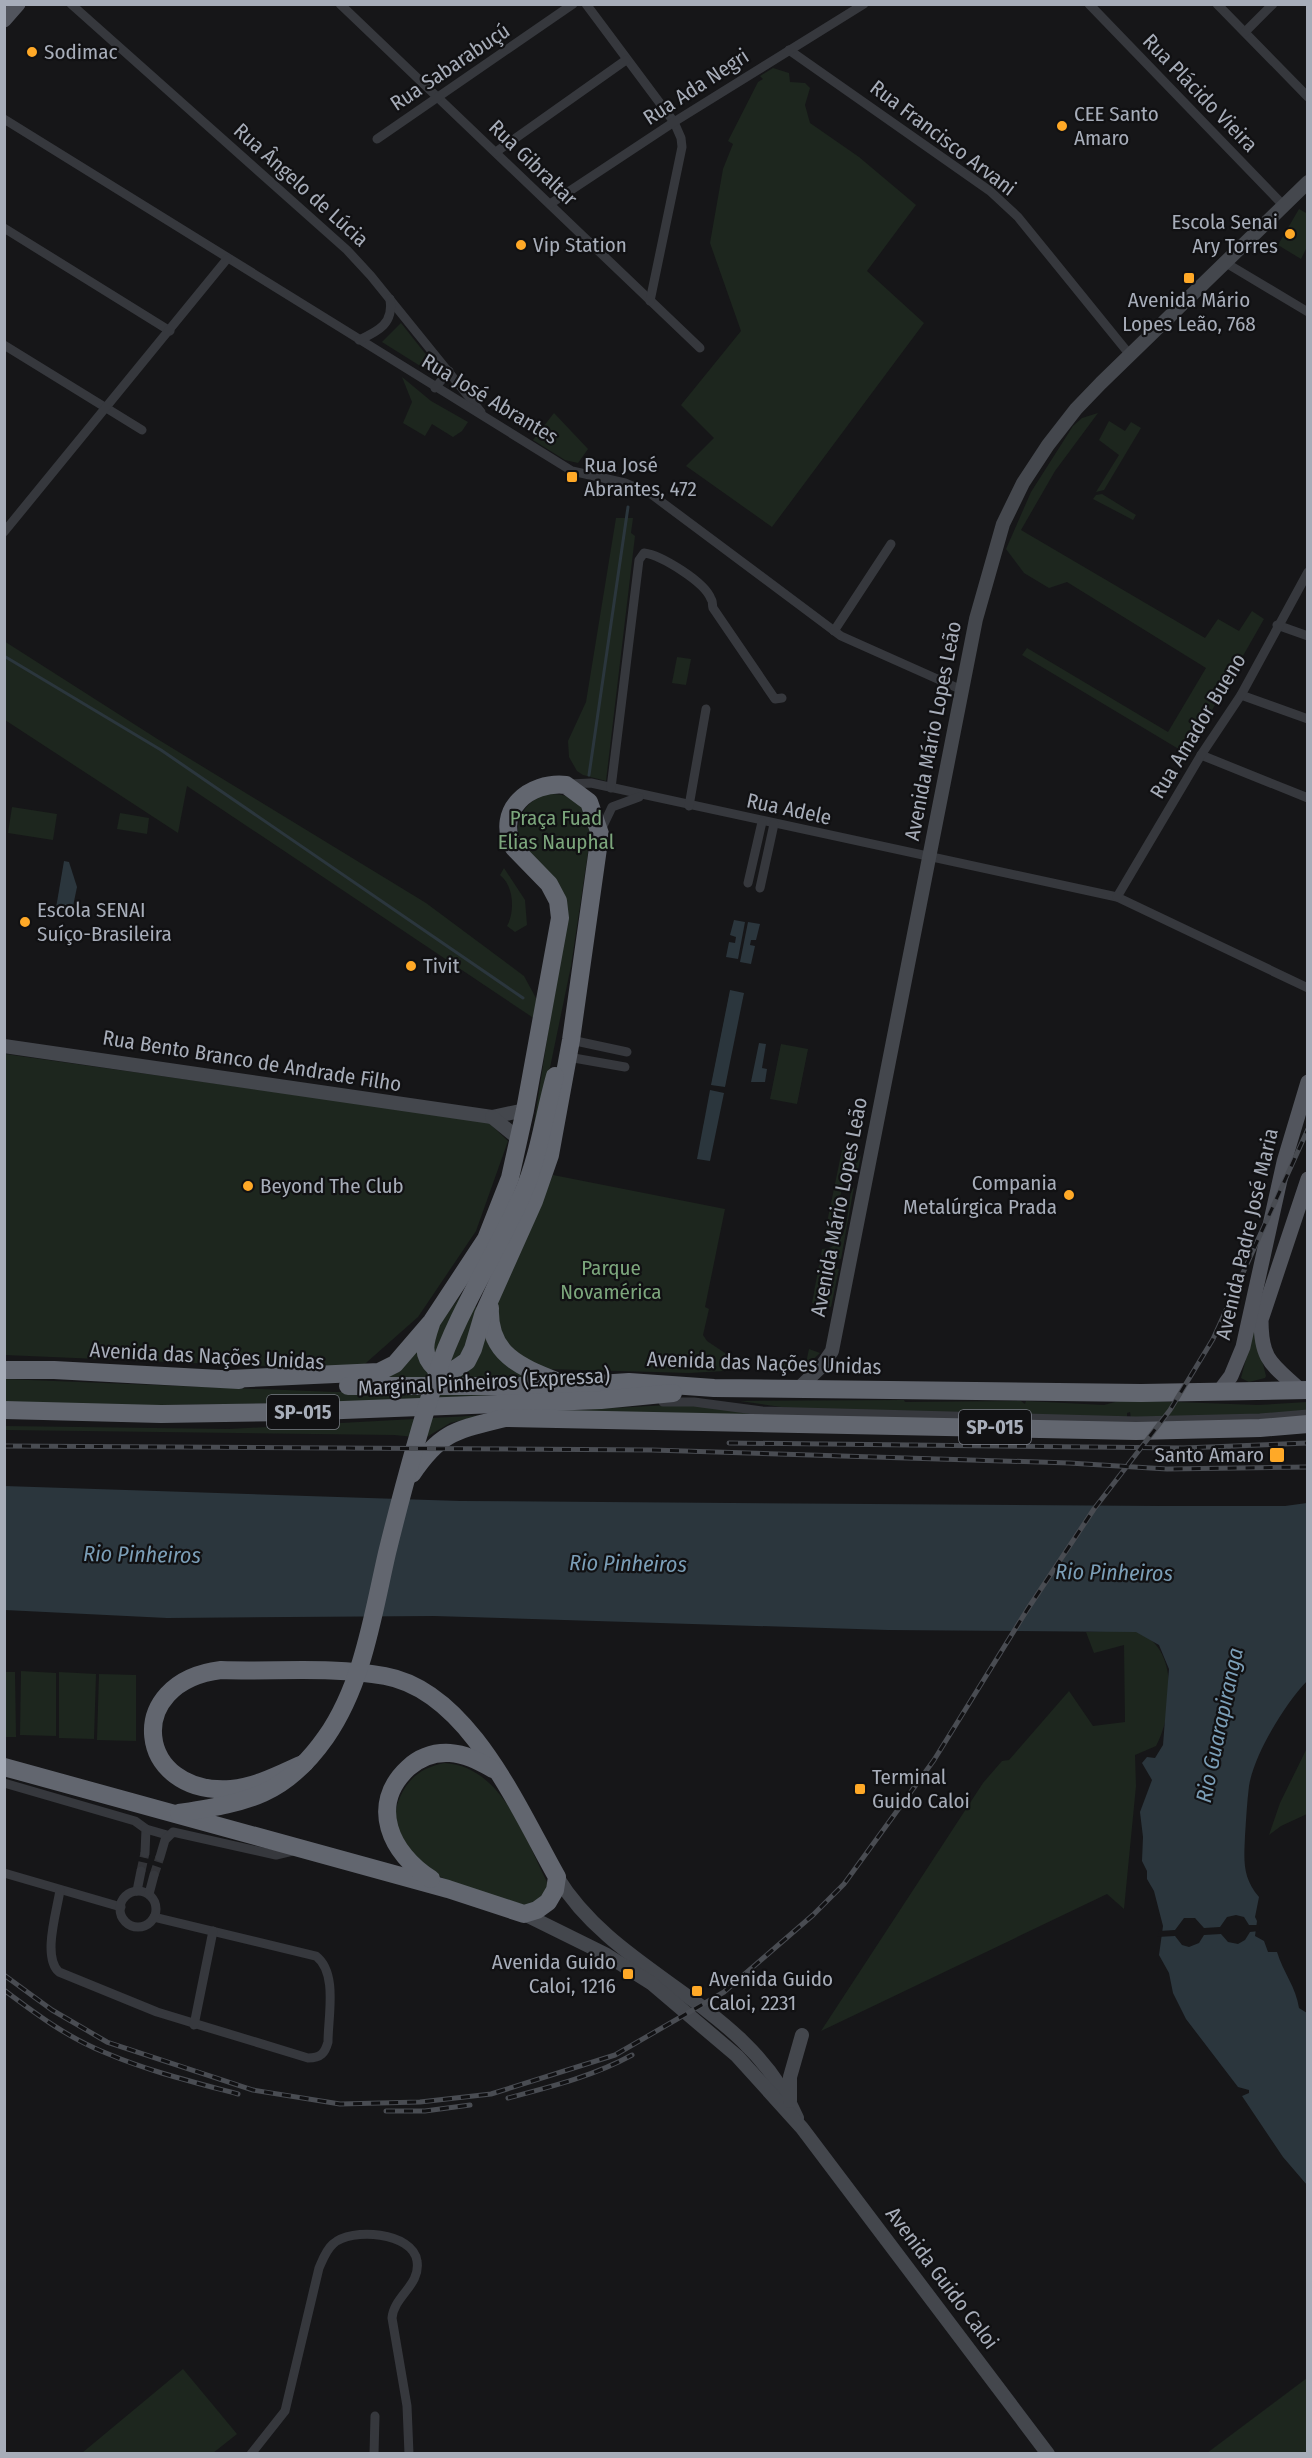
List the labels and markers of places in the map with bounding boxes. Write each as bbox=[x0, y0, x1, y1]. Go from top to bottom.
place label: Sodimac bbox=[44, 39, 117, 65]
marker: Sodimac bbox=[25, 45, 39, 59]
place label: CEE Santo Amaro bbox=[1074, 101, 1159, 151]
marker: CEE Santo Amaro bbox=[1055, 119, 1069, 133]
place label: Escola Senai Ary Torres bbox=[1172, 209, 1278, 259]
marker: Escola Senai Ary Torres bbox=[1283, 227, 1297, 241]
place label: Vip Station bbox=[533, 232, 627, 258]
marker: Vip Station bbox=[514, 238, 528, 252]
marker: Avenida Mário Lopes Leão, 768 bbox=[1182, 271, 1196, 285]
place label: Avenida Mário Lopes Leão, 768 bbox=[1122, 287, 1256, 337]
place label: Rua José Abrantes, 472 bbox=[584, 452, 697, 502]
marker: Rua José Abrantes, 472 bbox=[565, 470, 579, 484]
place label: Escola SENAI Suíço-Brasileira bbox=[37, 897, 172, 947]
marker: Escola SENAI Suíço-Brasileira bbox=[18, 915, 32, 929]
place label: Tivit bbox=[423, 953, 460, 979]
marker: Tivit bbox=[404, 959, 418, 973]
place label: Compania Metalúrgica Prada bbox=[903, 1170, 1057, 1220]
place label: Beyond The Club bbox=[260, 1173, 404, 1199]
marker: Beyond The Club bbox=[241, 1179, 255, 1193]
marker: Compania Metalúrgica Prada bbox=[1062, 1188, 1076, 1202]
place label: Santo Amaro bbox=[1154, 1442, 1264, 1468]
marker: Santo Amaro bbox=[1268, 1446, 1286, 1464]
place label: Terminal Guido Caloi bbox=[872, 1764, 970, 1814]
marker: Terminal Guido Caloi bbox=[853, 1782, 867, 1796]
place label: Avenida Guido Caloi, 1216 bbox=[492, 1949, 616, 1999]
place label: Avenida Guido Caloi, 2231 bbox=[709, 1966, 833, 2016]
marker: Avenida Guido Caloi, 1216 bbox=[621, 1967, 635, 1981]
marker: Avenida Guido Caloi, 2231 bbox=[690, 1984, 704, 1998]

